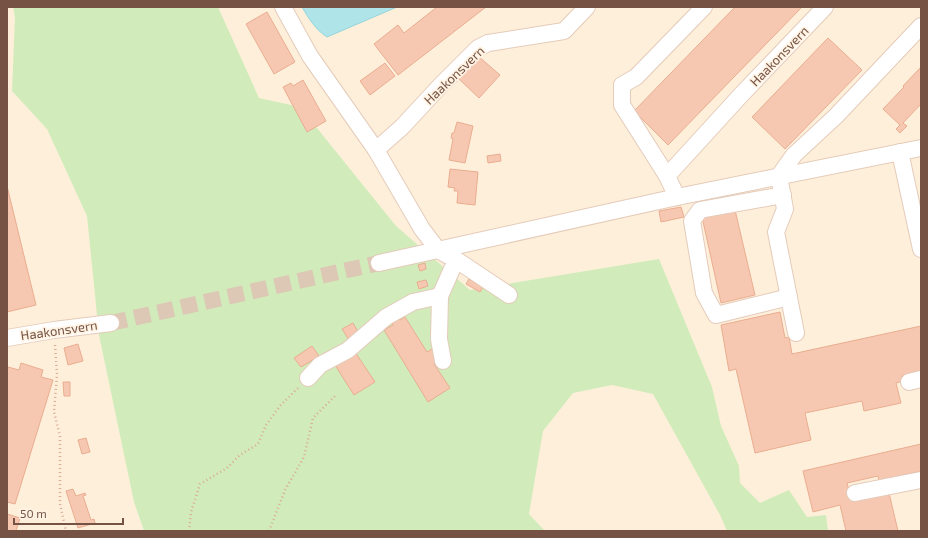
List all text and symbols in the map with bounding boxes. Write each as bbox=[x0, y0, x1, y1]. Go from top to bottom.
street label: Haakonsvern bbox=[746, 23, 812, 89]
street label: Haakonsvern bbox=[421, 42, 487, 108]
street label: Haakonsvern bbox=[20, 317, 98, 343]
scale bar bbox=[14, 500, 123, 526]
text: 50 m bbox=[20, 506, 47, 520]

